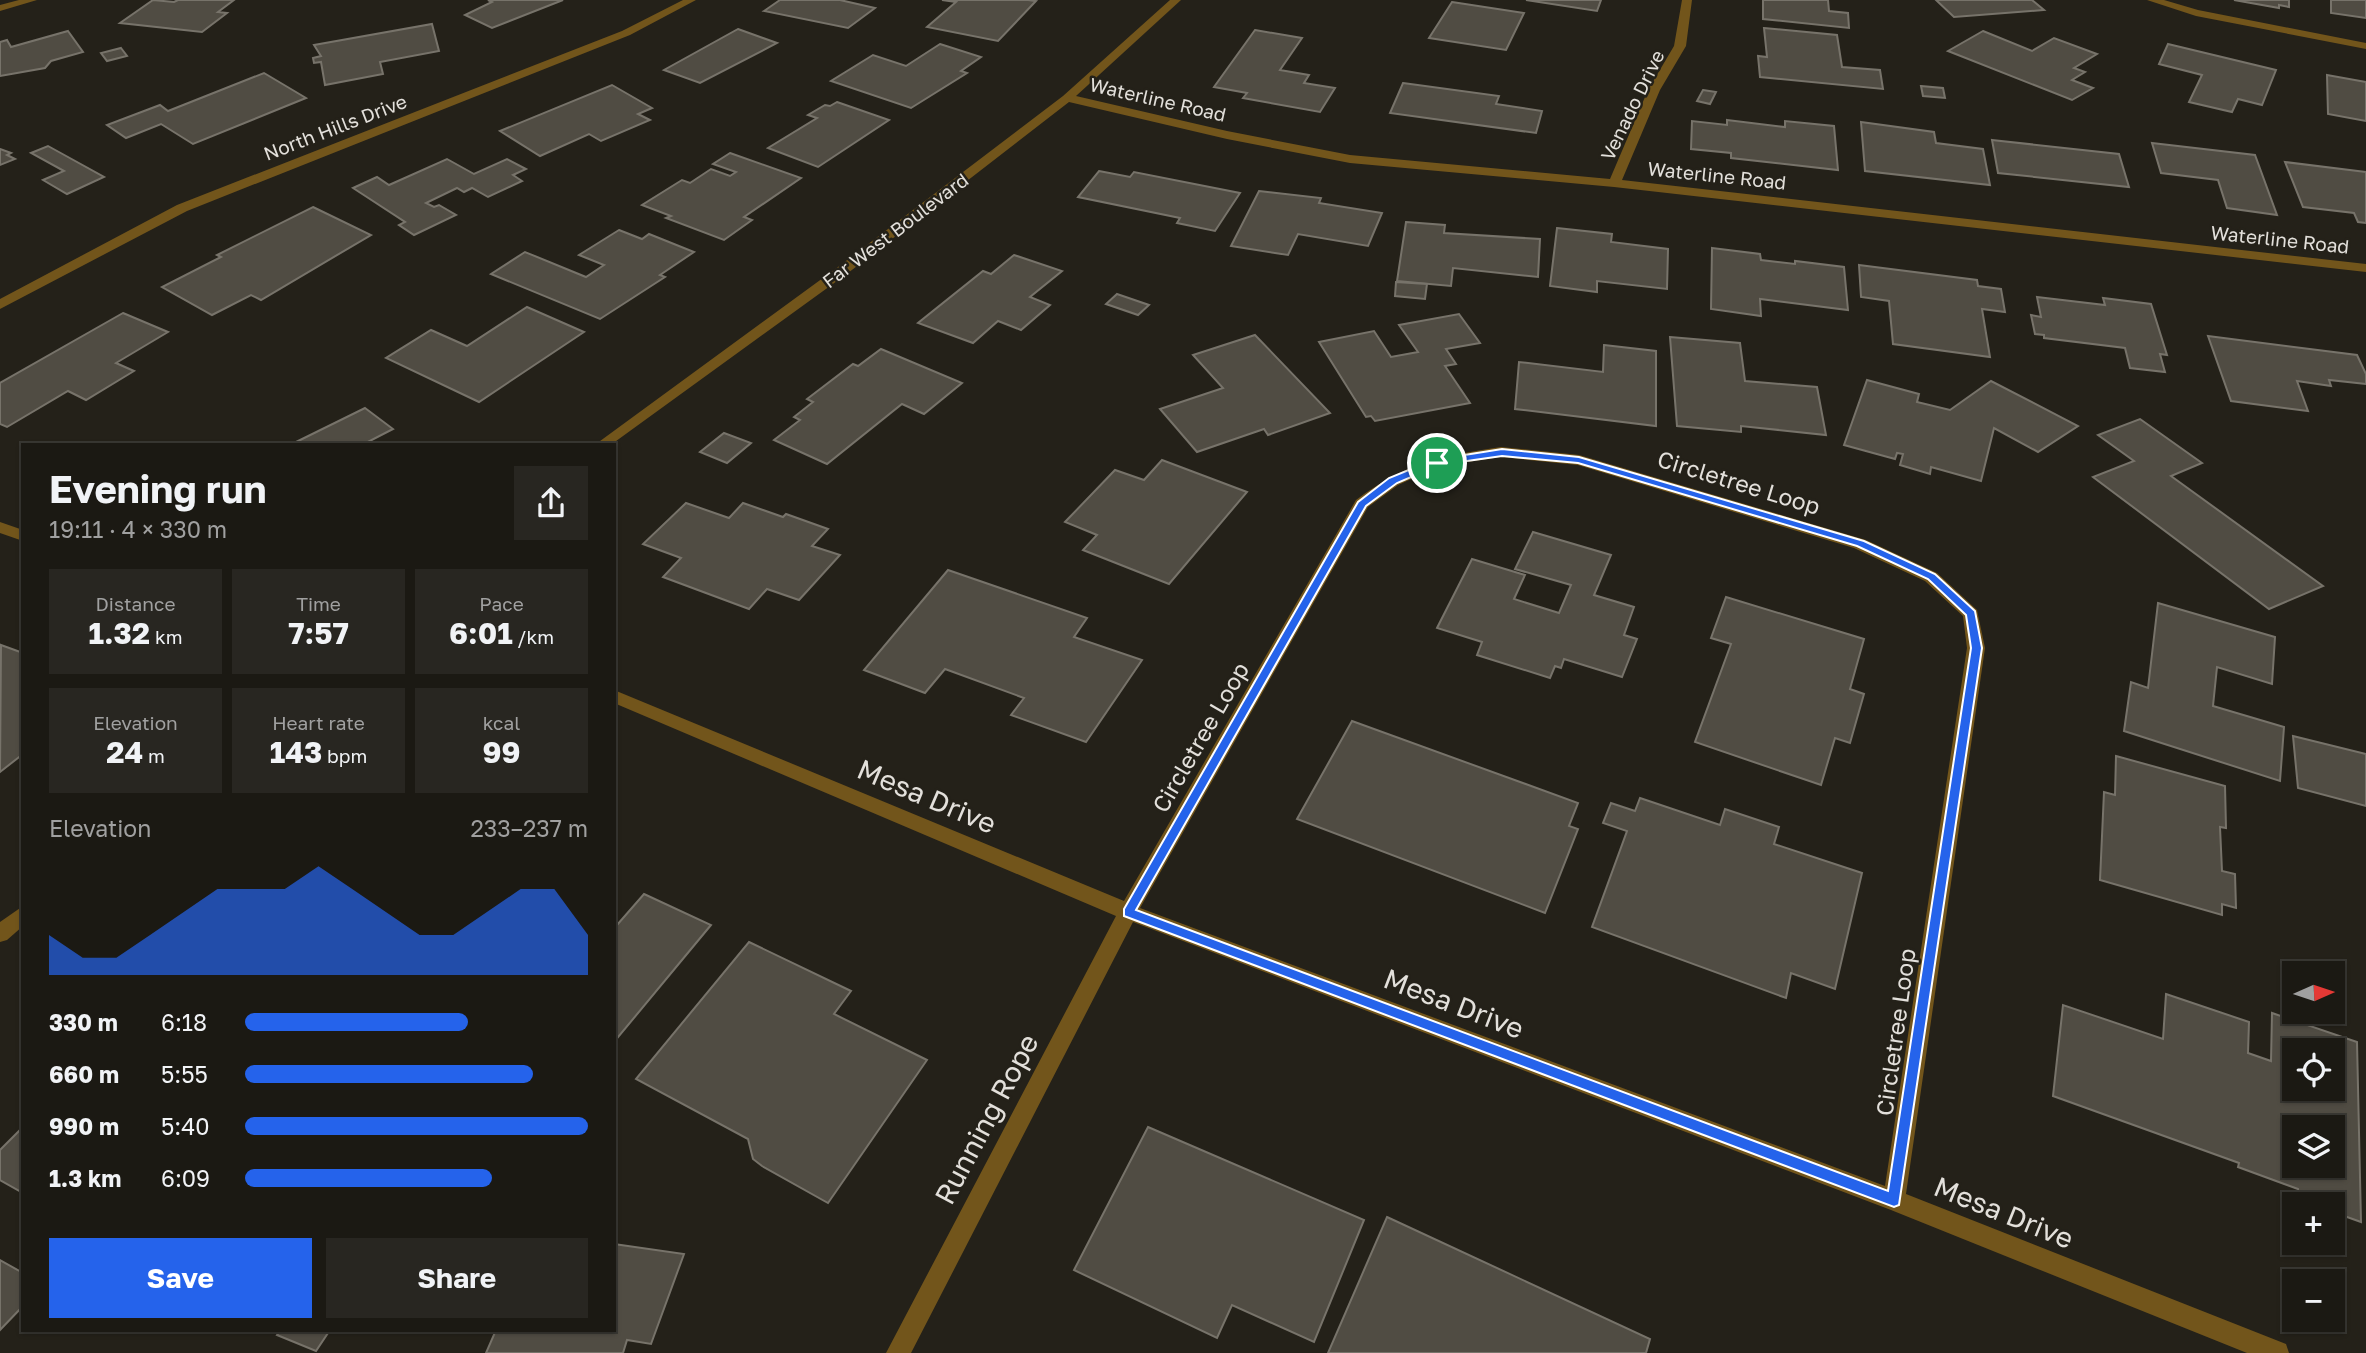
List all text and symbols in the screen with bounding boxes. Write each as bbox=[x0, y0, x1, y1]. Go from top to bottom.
street label: Venado Drive bbox=[1595, 46, 1669, 164]
street label: Waterline Road bbox=[1088, 72, 1228, 126]
street label: North Hills Drive bbox=[260, 89, 410, 165]
street label: Waterline Road bbox=[1647, 156, 1787, 194]
street label: Far West Boulevard bbox=[818, 168, 972, 292]
street label: Waterline Road bbox=[2210, 220, 2350, 258]
pin bbox=[1407, 433, 1467, 493]
icon: arrive bbox=[1418, 444, 1456, 482]
street label: Circletree Loop bbox=[1654, 444, 1824, 520]
text: Evening run bbox=[49, 466, 267, 511]
button: share bbox=[514, 466, 588, 540]
text: 19:11 · 4 × 330 m bbox=[49, 515, 227, 543]
text: Distance bbox=[96, 592, 175, 615]
text: Time bbox=[296, 592, 341, 615]
text: Pace bbox=[479, 592, 524, 615]
text: 1.32 bbox=[89, 615, 150, 651]
text: 7:57 bbox=[288, 615, 349, 651]
text: 6:01 bbox=[449, 615, 513, 651]
text: km bbox=[150, 625, 182, 648]
text: /km bbox=[513, 625, 554, 648]
street label: Circletree Loop bbox=[1146, 657, 1254, 817]
text: Elevation bbox=[93, 711, 178, 734]
text: Heart rate bbox=[272, 711, 365, 734]
text: kcal bbox=[483, 711, 520, 734]
text: 24 bbox=[106, 734, 143, 770]
text: 143 bbox=[270, 734, 322, 770]
text: 99 bbox=[482, 734, 521, 770]
text: m bbox=[143, 744, 165, 767]
text: bpm bbox=[322, 744, 367, 767]
street label: Mesa Drive bbox=[853, 752, 1001, 840]
text: Elevation bbox=[49, 814, 151, 842]
text: 233–237 m bbox=[470, 814, 588, 842]
street label: Circletree Loop bbox=[1869, 947, 1921, 1117]
street label: Mesa Drive bbox=[1379, 961, 1529, 1045]
north arrow bbox=[2282, 961, 2345, 1024]
map controls bbox=[2282, 961, 2345, 1332]
text: 330 m bbox=[49, 1008, 118, 1036]
text: 6:18 bbox=[161, 1008, 207, 1036]
street label: Running Rope bbox=[927, 1028, 1045, 1210]
button: locate bbox=[2282, 1038, 2345, 1101]
text: 660 m bbox=[49, 1060, 119, 1088]
text: 5:55 bbox=[161, 1060, 208, 1088]
text: 990 m bbox=[49, 1112, 119, 1140]
text: 5:40 bbox=[161, 1112, 210, 1140]
button: layers bbox=[2282, 1115, 2345, 1178]
text: 1.3 km bbox=[49, 1164, 121, 1192]
text: 6:09 bbox=[161, 1164, 210, 1192]
street label: Mesa Drive bbox=[1929, 1169, 2079, 1255]
button: + bbox=[2282, 1192, 2345, 1255]
button: Save bbox=[49, 1238, 312, 1318]
button: Share bbox=[326, 1238, 588, 1318]
button: − bbox=[2282, 1269, 2345, 1332]

